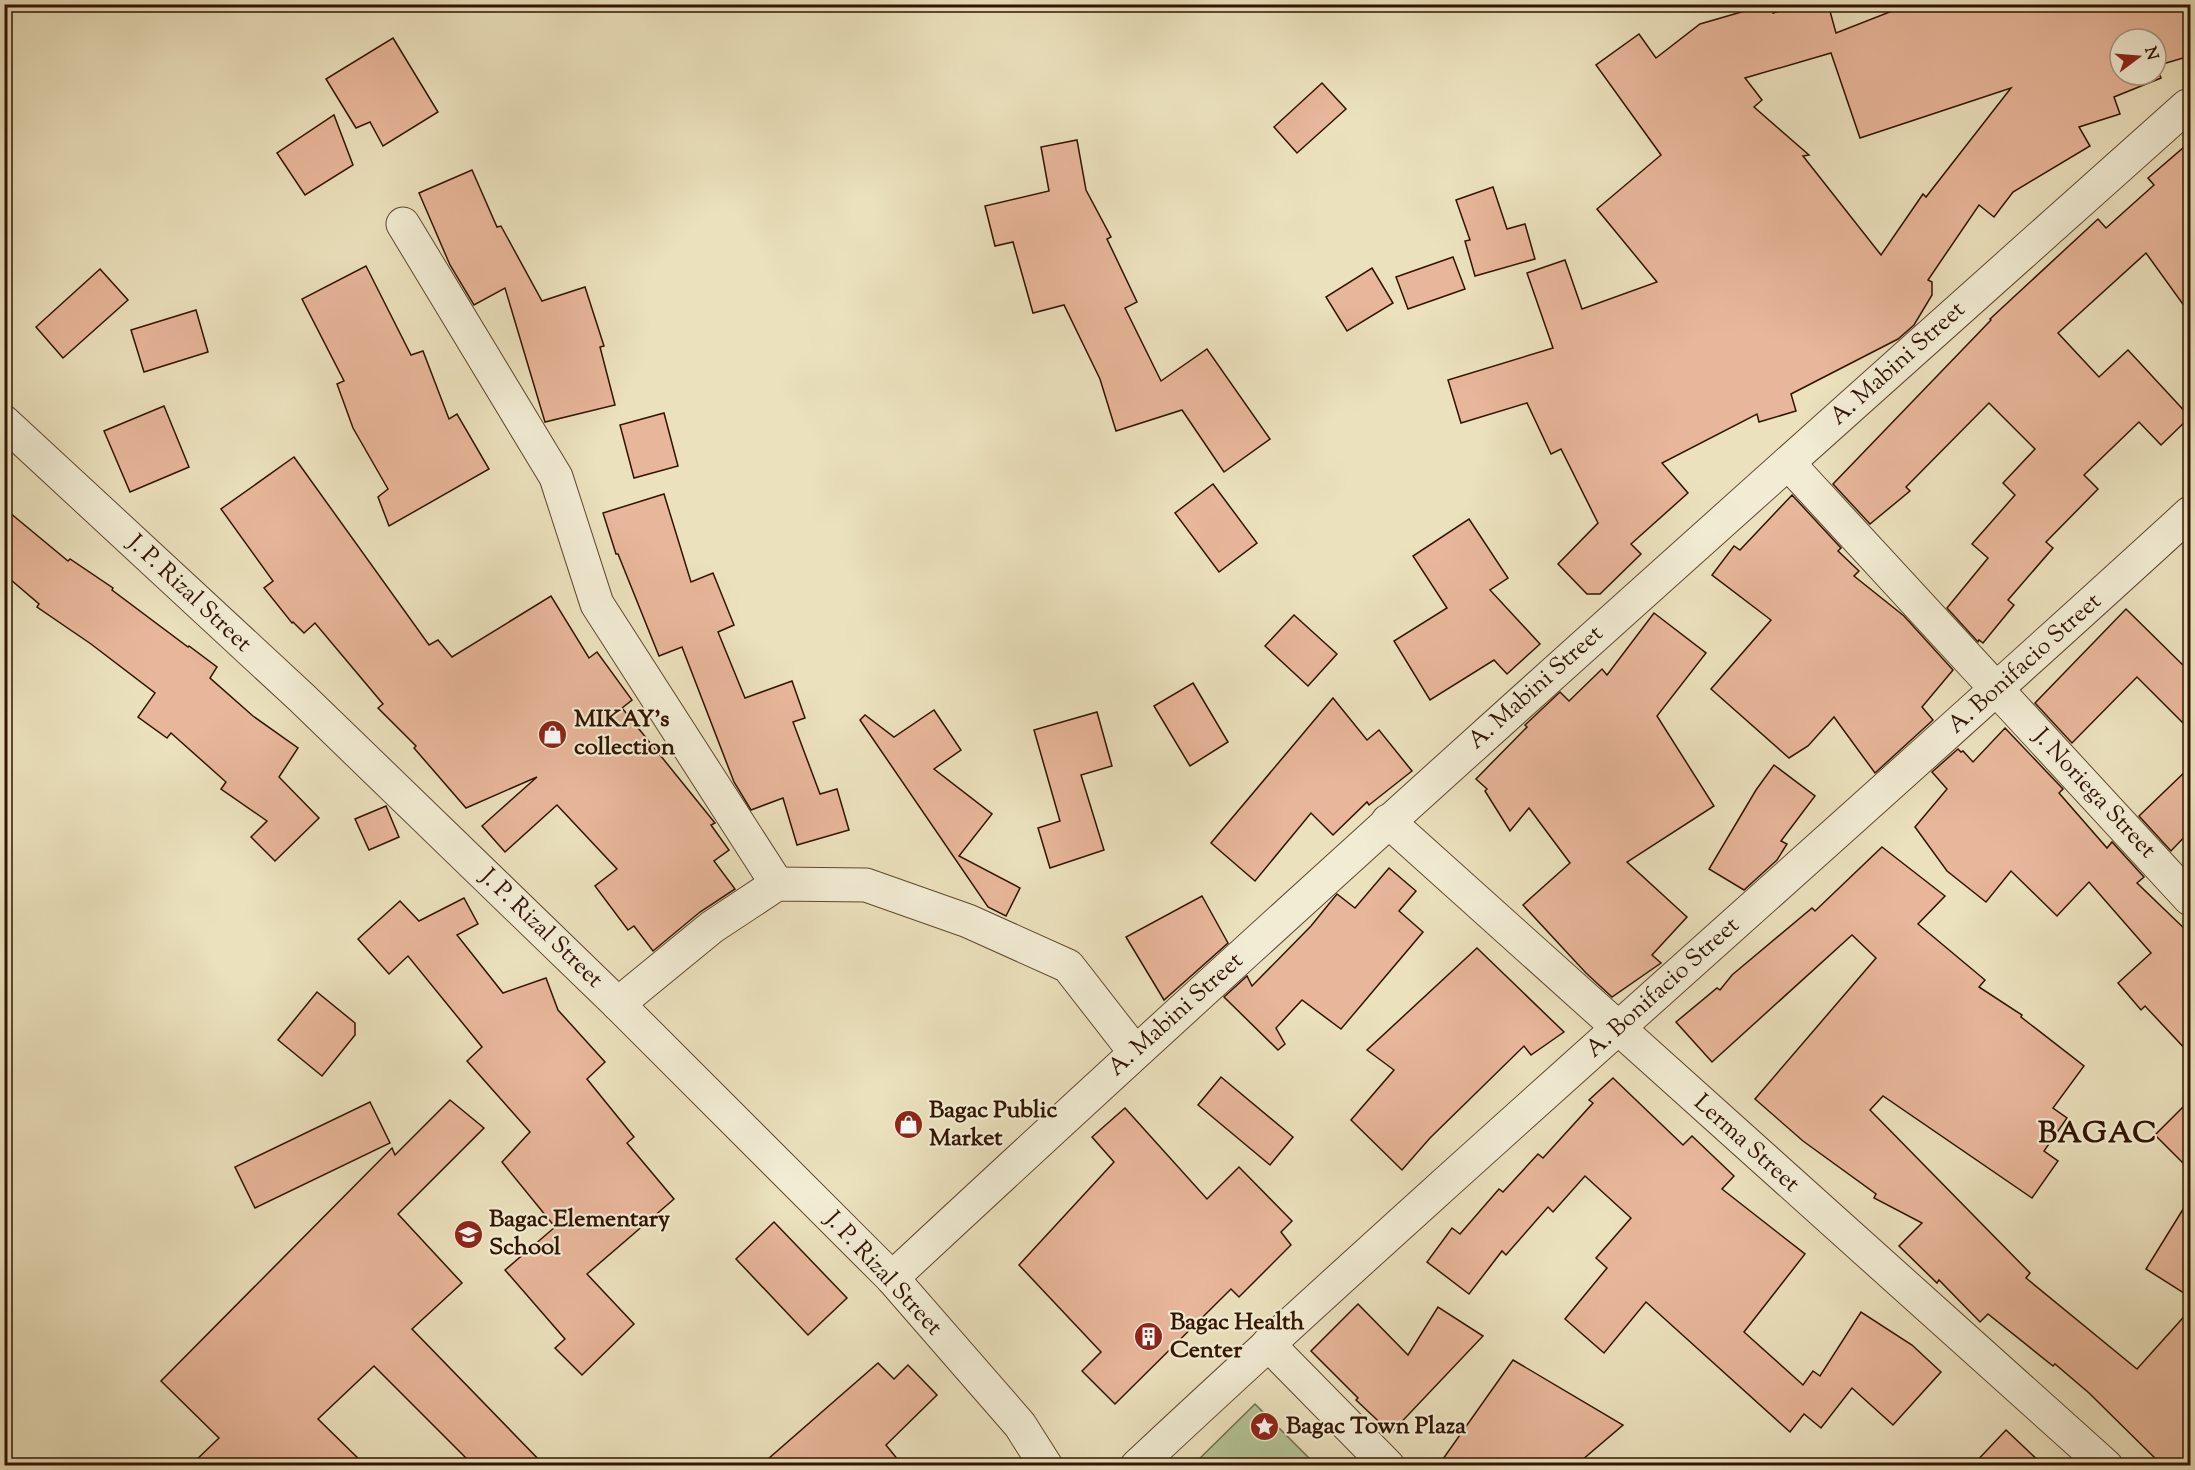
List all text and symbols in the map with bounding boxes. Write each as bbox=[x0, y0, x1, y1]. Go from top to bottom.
north arrow bbox=[2108, 27, 2168, 87]
text: N bbox=[2137, 44, 2163, 63]
street label: A. Mabini Street bbox=[1823, 294, 1973, 434]
street label: J. P. Rizal Street bbox=[118, 526, 259, 661]
street label: A. Bonifacio Street bbox=[1941, 586, 2109, 742]
street label: A. Mabini Street bbox=[1461, 618, 1611, 758]
place label: MIKAY’s collection bbox=[574, 703, 676, 765]
shop icon: MIKAY’s collection bbox=[537, 718, 569, 750]
street label: J. Noriega Street bbox=[2023, 720, 2163, 867]
street label: J. P. Rizal Street bbox=[471, 860, 610, 996]
street label: A. Bonifacio Street bbox=[1579, 910, 1747, 1066]
street label: A. Mabini Street bbox=[1101, 945, 1251, 1085]
street label: Lerma Street bbox=[1685, 1087, 1807, 1201]
place label: Bagac Public Market bbox=[929, 1094, 1057, 1156]
shop icon: Bagac Public Market bbox=[892, 1109, 924, 1141]
district label: BAGAC bbox=[2038, 1113, 2158, 1156]
place label: Bagac Elementary School bbox=[489, 1203, 670, 1265]
street label: J. P. Rizal Street bbox=[815, 1203, 950, 1344]
school or university icon: Bagac Elementary School bbox=[452, 1218, 484, 1250]
place label: Bagac Health Center bbox=[1170, 1306, 1305, 1368]
building icon: Bagac Health Center bbox=[1133, 1321, 1165, 1353]
place label: Bagac Town Plaza bbox=[1286, 1410, 1467, 1444]
place icon: Bagac Town Plaza bbox=[1249, 1411, 1281, 1443]

